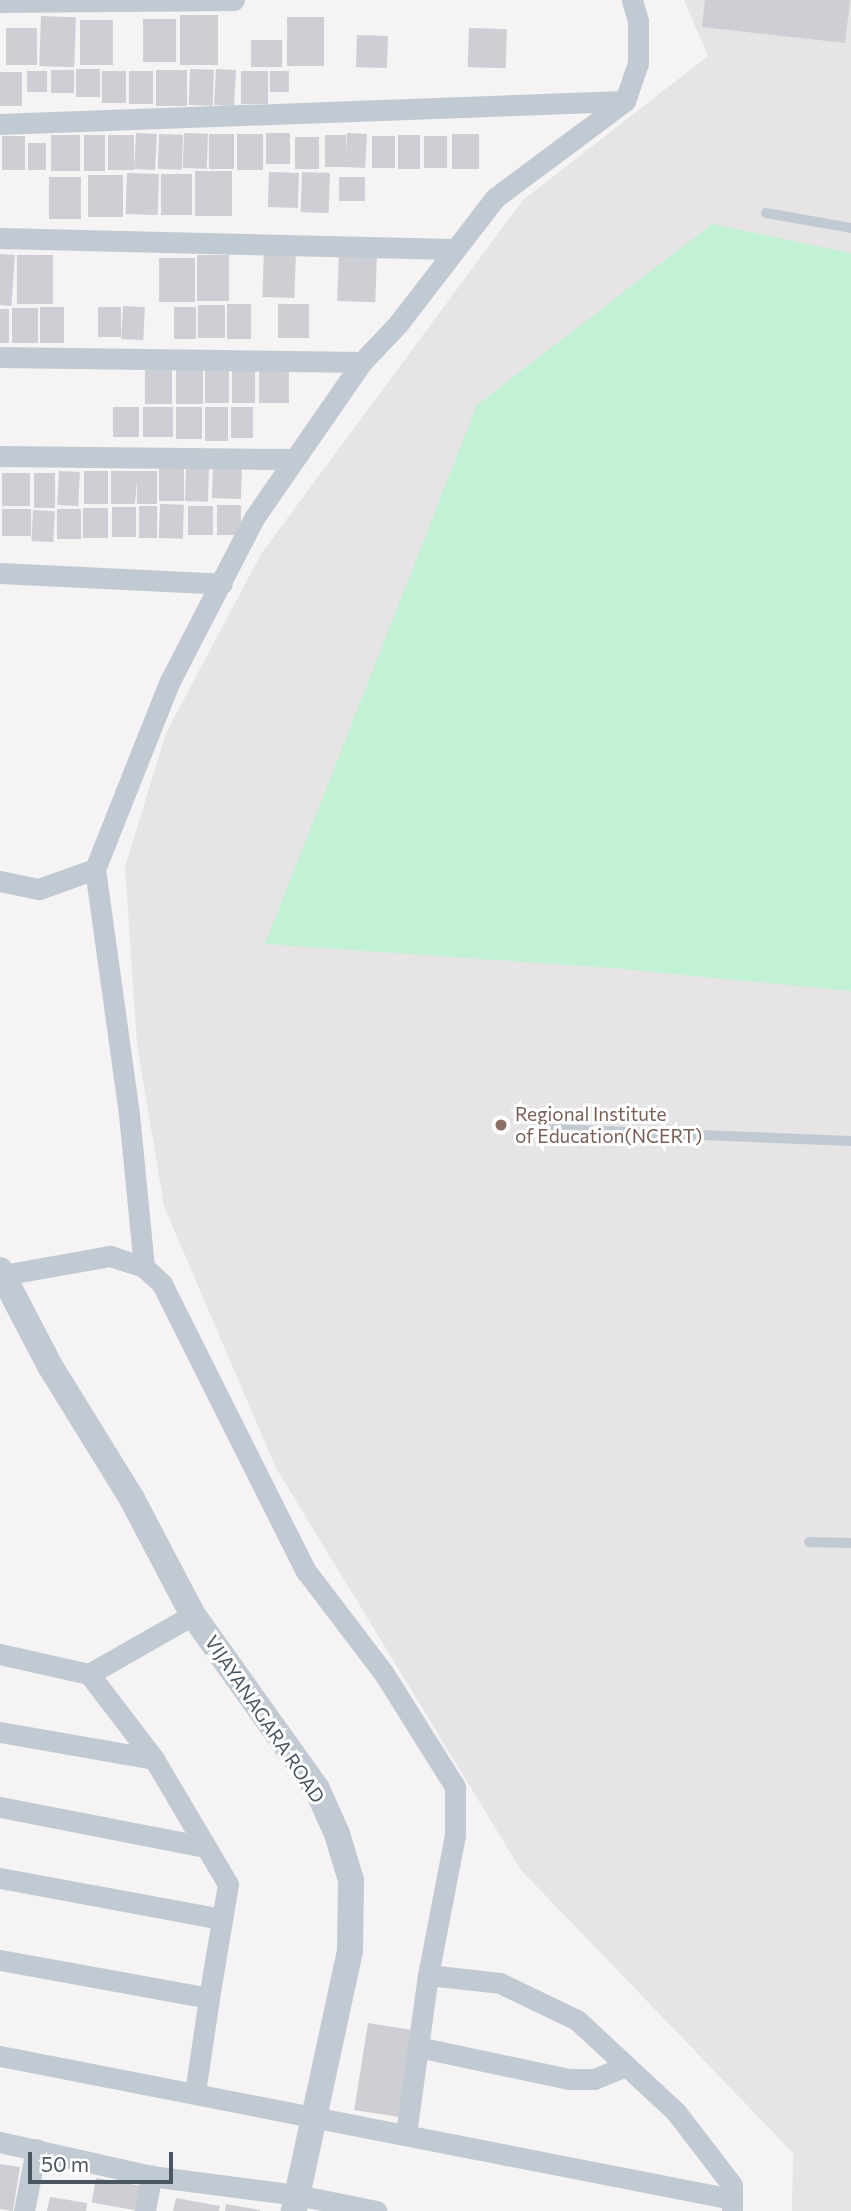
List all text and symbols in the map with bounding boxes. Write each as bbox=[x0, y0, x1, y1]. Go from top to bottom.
place label: Regional Institute of Education(NCERT) bbox=[515, 1103, 702, 1147]
marker: Regional Institute of Education(NCERT) bbox=[493, 1117, 509, 1133]
street label: VIJAYANAGARA ROAD bbox=[200, 1631, 330, 1807]
scale bar bbox=[32, 2138, 177, 2182]
text: 50 m bbox=[41, 2151, 89, 2176]

